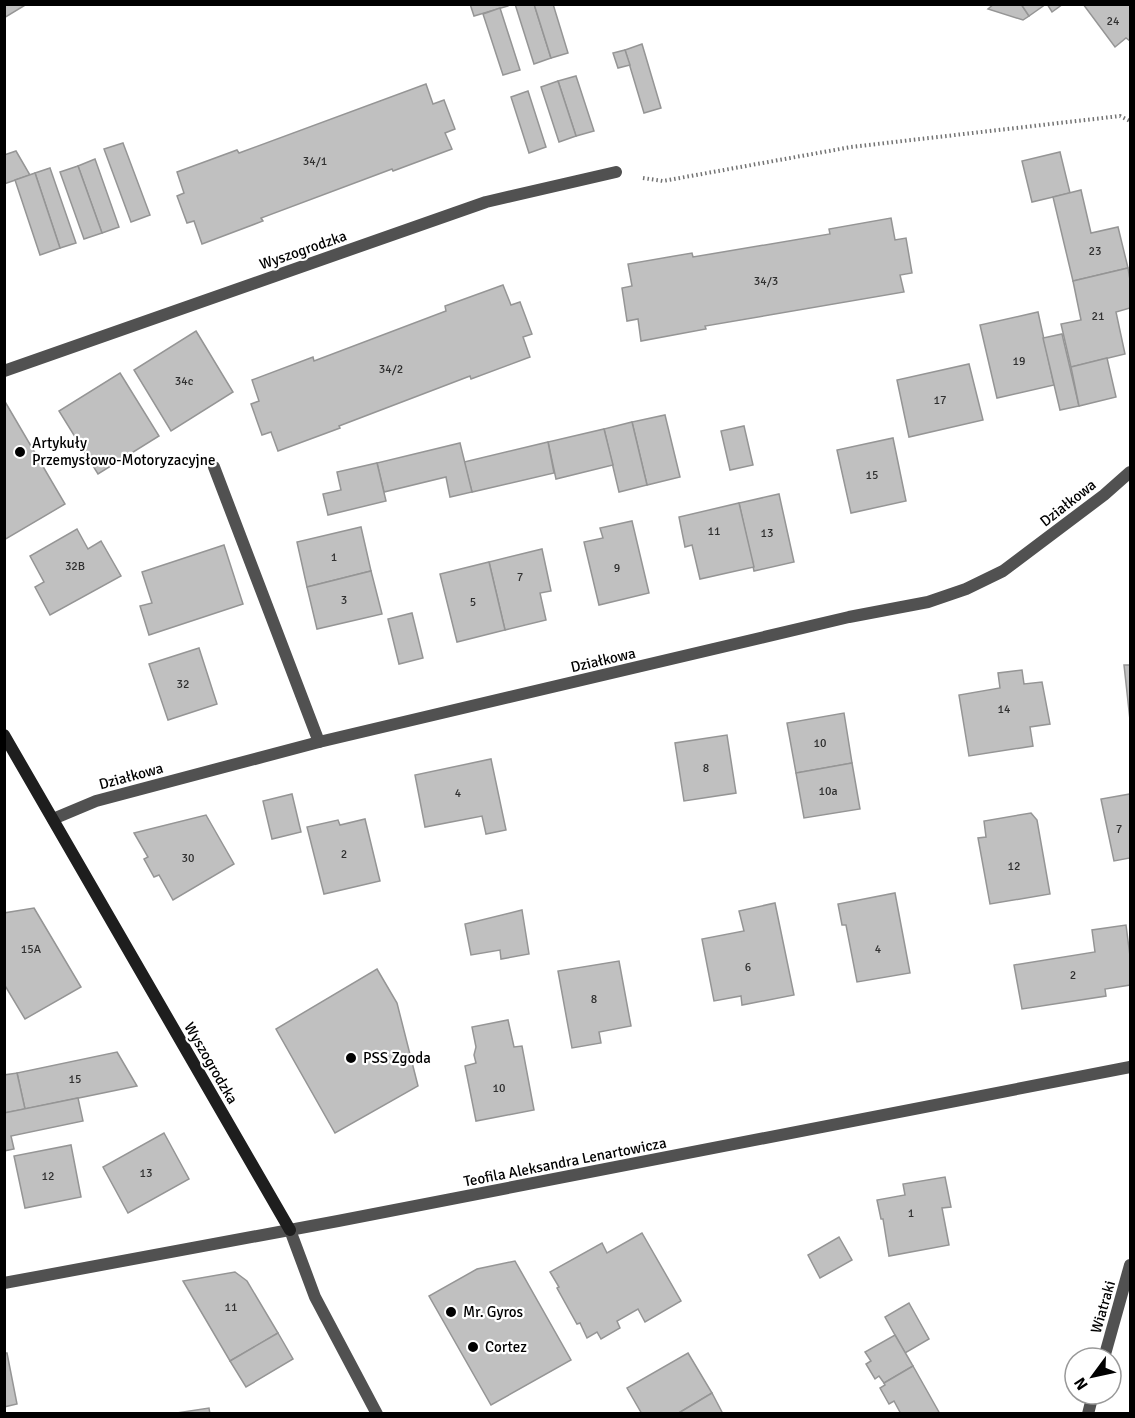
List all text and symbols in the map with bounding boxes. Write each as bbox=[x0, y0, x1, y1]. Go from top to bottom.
house number: 24 bbox=[1107, 14, 1120, 29]
house number: 34/1 bbox=[303, 154, 327, 169]
street label: Wyszogrodzka bbox=[257, 227, 349, 273]
house number: 23 bbox=[1089, 244, 1101, 259]
house number: 34/3 bbox=[754, 274, 778, 289]
house number: 21 bbox=[1092, 309, 1104, 324]
house number: 19 bbox=[1013, 354, 1025, 369]
house number: 34/2 bbox=[379, 362, 403, 377]
house number: 34c bbox=[175, 374, 194, 389]
house number: 17 bbox=[934, 393, 946, 408]
place label: Artykuły Przemysłowo-Motoryzacyjne bbox=[32, 434, 215, 469]
marker: Artykuły Przemysłowo-Motoryzacyjne bbox=[13, 445, 27, 459]
house number: 15 bbox=[866, 468, 878, 483]
street label: Działkowa bbox=[1036, 476, 1100, 530]
house number: 11 bbox=[708, 524, 720, 539]
house number: 13 bbox=[761, 526, 773, 541]
house number: 1 bbox=[331, 550, 337, 565]
house number: 32B bbox=[65, 559, 85, 574]
house number: 9 bbox=[614, 561, 620, 576]
house number: 7 bbox=[517, 570, 523, 585]
house number: 3 bbox=[341, 593, 347, 608]
house number: 5 bbox=[470, 595, 476, 610]
street label: Działkowa bbox=[569, 644, 637, 676]
house number: 32 bbox=[177, 677, 189, 692]
house number: 14 bbox=[998, 702, 1011, 717]
house number: 10 bbox=[814, 736, 826, 751]
street label: Działkowa bbox=[97, 759, 165, 793]
house number: 8 bbox=[703, 761, 709, 776]
house number: 10a bbox=[818, 784, 838, 799]
house number: 4 bbox=[455, 786, 462, 801]
house number: 7 bbox=[1116, 822, 1122, 837]
house number: 2 bbox=[341, 847, 347, 862]
house number: 30 bbox=[182, 851, 194, 866]
house number: 12 bbox=[1008, 859, 1020, 874]
house number: 15A bbox=[21, 942, 42, 957]
house number: 4 bbox=[875, 942, 882, 957]
house number: 6 bbox=[745, 960, 751, 975]
house number: 2 bbox=[1070, 968, 1076, 983]
house number: 8 bbox=[591, 992, 597, 1007]
street label: Wyszogrodzka bbox=[180, 1019, 242, 1107]
place label: PSS Zgoda bbox=[363, 1049, 431, 1067]
marker: PSS Zgoda bbox=[344, 1051, 358, 1065]
house number: 15 bbox=[69, 1072, 81, 1087]
house number: 10 bbox=[493, 1081, 505, 1096]
street label: Teofila Aleksandra Lenartowicza bbox=[462, 1134, 668, 1190]
house number: 13 bbox=[140, 1166, 152, 1181]
house number: 12 bbox=[42, 1169, 54, 1184]
house number: 1 bbox=[908, 1206, 914, 1221]
street label: Wiatraki bbox=[1087, 1279, 1119, 1335]
house number: 11 bbox=[225, 1300, 237, 1315]
place label: Mr. Gyros bbox=[463, 1303, 523, 1321]
marker: Mr. Gyros bbox=[444, 1305, 458, 1319]
place label: Cortez bbox=[485, 1338, 527, 1356]
marker: Cortez bbox=[466, 1340, 480, 1354]
north arrow bbox=[1063, 1346, 1123, 1406]
text: N bbox=[1070, 1374, 1093, 1394]

